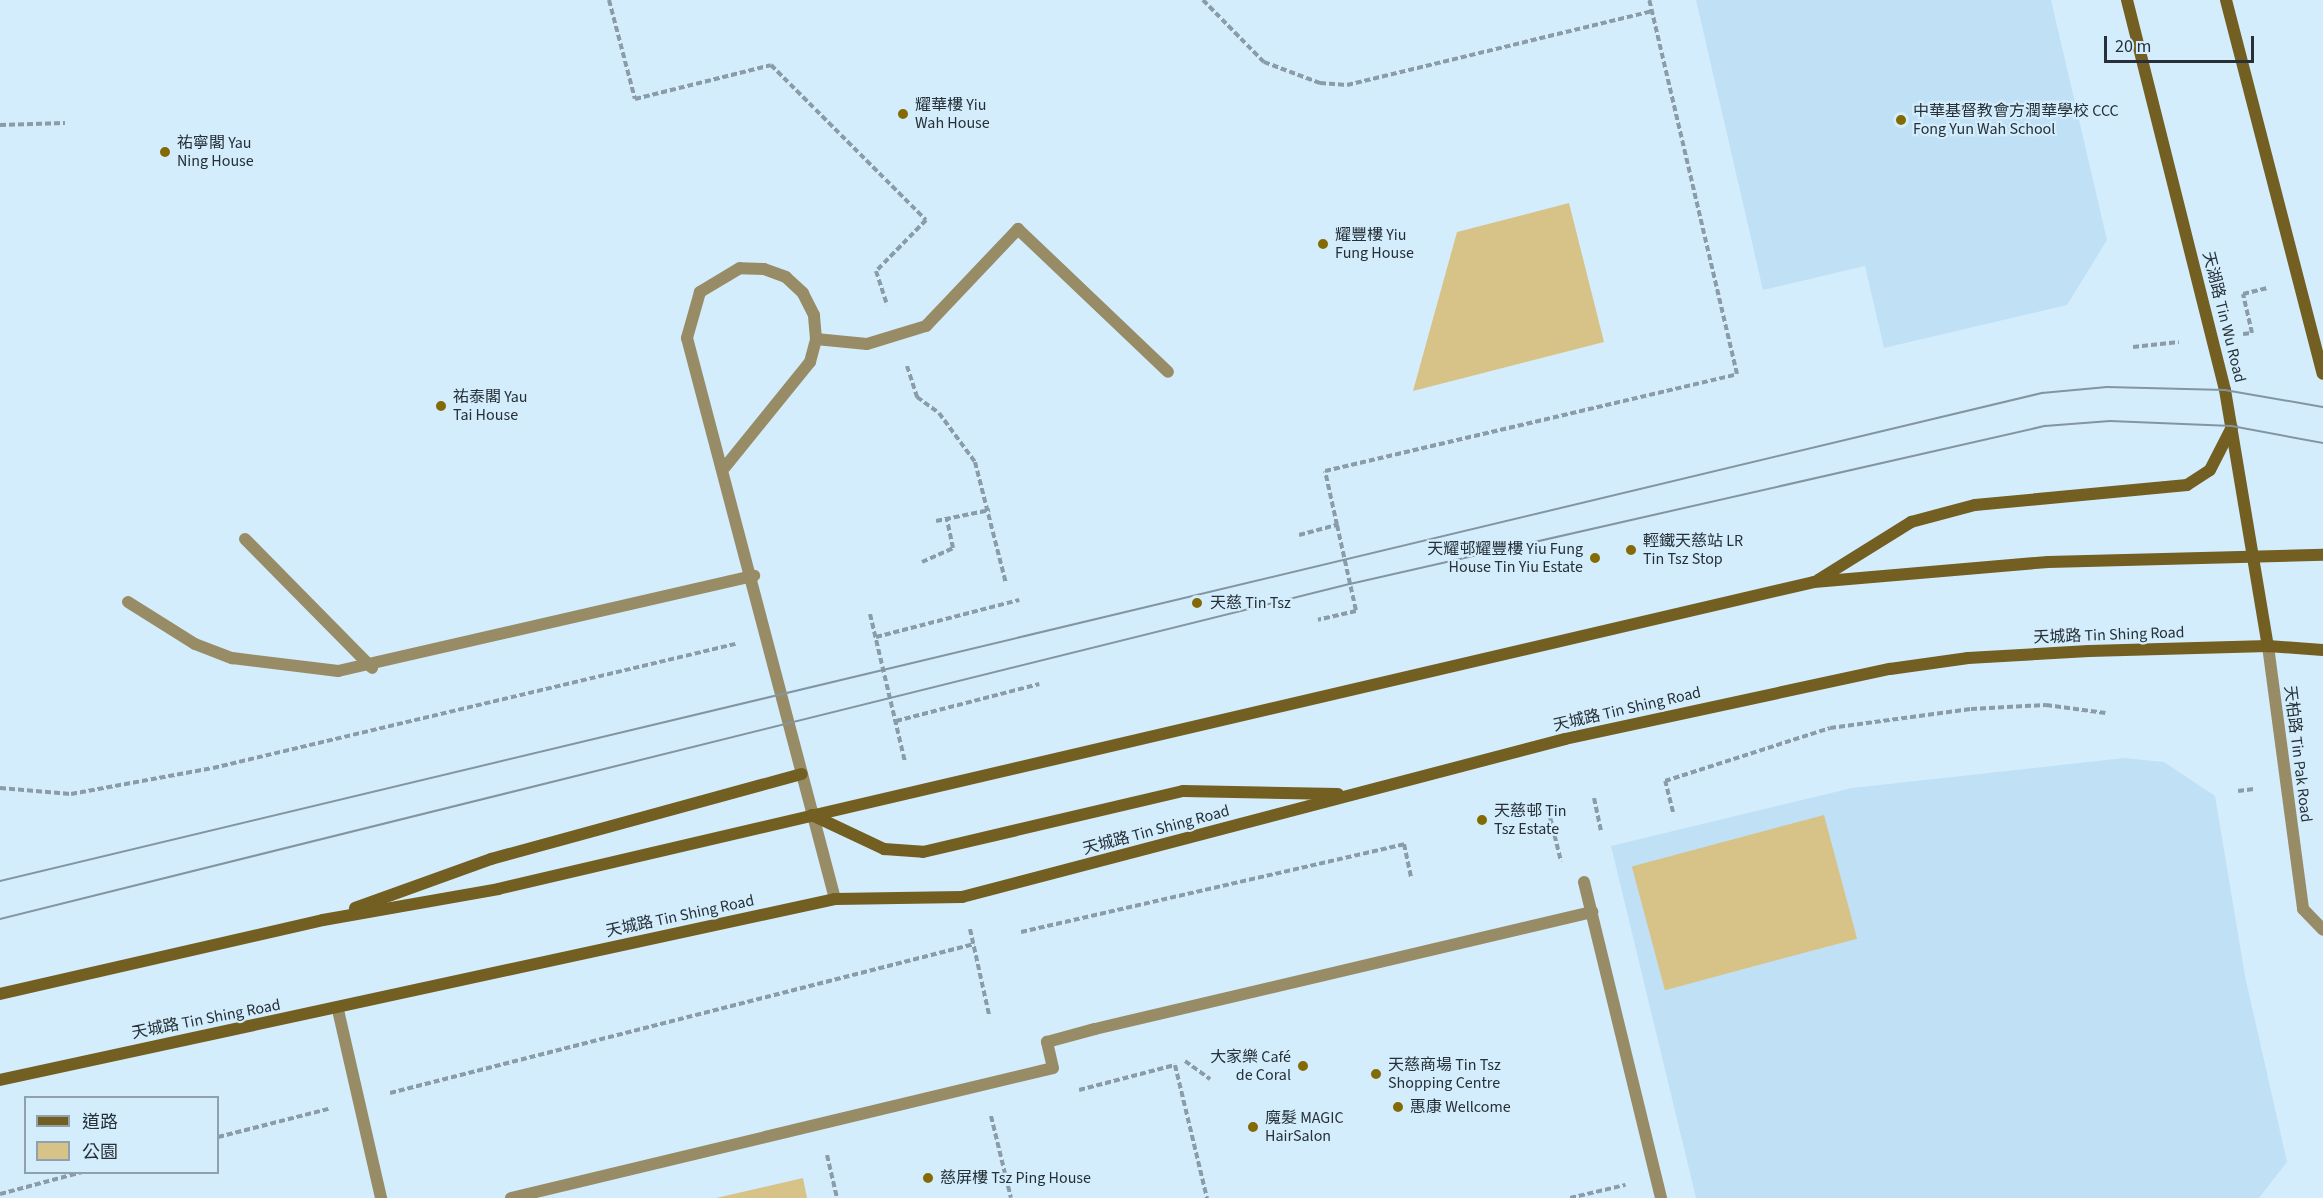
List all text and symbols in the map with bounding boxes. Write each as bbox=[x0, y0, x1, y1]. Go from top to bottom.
scale bar bbox=[2107, 24, 2257, 62]
text: 20 m bbox=[2115, 34, 2151, 59]
place label: 耀華樓 Yiu Wah House bbox=[915, 95, 990, 133]
place label: 中華基督教會方潤華學校 CCC Fong Yun Wah School bbox=[1913, 101, 2119, 139]
marker: 耀華樓 Yiu Wah House bbox=[896, 107, 910, 121]
marker: 中華基督教會方潤華學校 CCC Fong Yun Wah School bbox=[1894, 113, 1908, 127]
place label: 祐寧閣 Yau Ning House bbox=[177, 133, 254, 171]
marker: 祐寧閣 Yau Ning House bbox=[158, 145, 172, 159]
place label: 耀豐樓 Yiu Fung House bbox=[1335, 225, 1414, 263]
marker: 耀豐樓 Yiu Fung House bbox=[1316, 237, 1330, 251]
street label: 天湖路 Tin Wu Road bbox=[2198, 249, 2250, 385]
place label: 祐泰閣 Yau Tai House bbox=[453, 387, 528, 425]
marker: 祐泰閣 Yau Tai House bbox=[434, 399, 448, 413]
place label: 輕鐵天慈站 LR Tin Tsz Stop bbox=[1643, 531, 1743, 569]
place label: 天耀邨耀豐樓 Yiu Fung House Tin Yiu Estate bbox=[1427, 539, 1583, 577]
marker: 輕鐵天慈站 LR Tin Tsz Stop bbox=[1624, 543, 1638, 557]
marker: 天耀邨耀豐樓 Yiu Fung House Tin Yiu Estate bbox=[1588, 551, 1602, 565]
place label: 天慈 Tin Tsz bbox=[1210, 593, 1291, 613]
marker: 天慈 Tin Tsz bbox=[1188, 594, 1206, 612]
street label: 天城路 Tin Shing Road bbox=[2033, 623, 2185, 647]
street label: 天城路 Tin Shing Road bbox=[1551, 683, 1703, 735]
street label: 天柏路 Tin Pak Road bbox=[2280, 685, 2316, 823]
street label: 天城路 Tin Shing Road bbox=[1080, 801, 1232, 859]
place label: 天慈邨 Tin Tsz Estate bbox=[1494, 801, 1566, 839]
marker: 天慈邨 Tin Tsz Estate bbox=[1475, 813, 1489, 827]
street label: 天城路 Tin Shing Road bbox=[604, 891, 756, 941]
street label: 天城路 Tin Shing Road bbox=[130, 995, 282, 1043]
place label: 大家樂 Café de Coral bbox=[1210, 1047, 1291, 1085]
place label: 天慈商場 Tin Tsz Shopping Centre bbox=[1388, 1055, 1501, 1093]
marker: 大家樂 Café de Coral bbox=[1296, 1059, 1310, 1073]
marker: 天慈商場 Tin Tsz Shopping Centre bbox=[1369, 1067, 1383, 1081]
legend bbox=[24, 1096, 219, 1174]
place label: 惠康 Wellcome bbox=[1410, 1097, 1511, 1117]
marker: 惠康 Wellcome bbox=[1391, 1100, 1405, 1114]
place label: 魔髮 MAGIC HairSalon bbox=[1265, 1108, 1344, 1146]
text: 道路 bbox=[82, 1110, 118, 1135]
marker: 魔髮 MAGIC HairSalon bbox=[1246, 1120, 1260, 1134]
text: 公園 bbox=[82, 1140, 118, 1165]
place label: 慈屏樓 Tsz Ping House bbox=[940, 1168, 1091, 1188]
marker: 慈屏樓 Tsz Ping House bbox=[921, 1171, 935, 1185]

